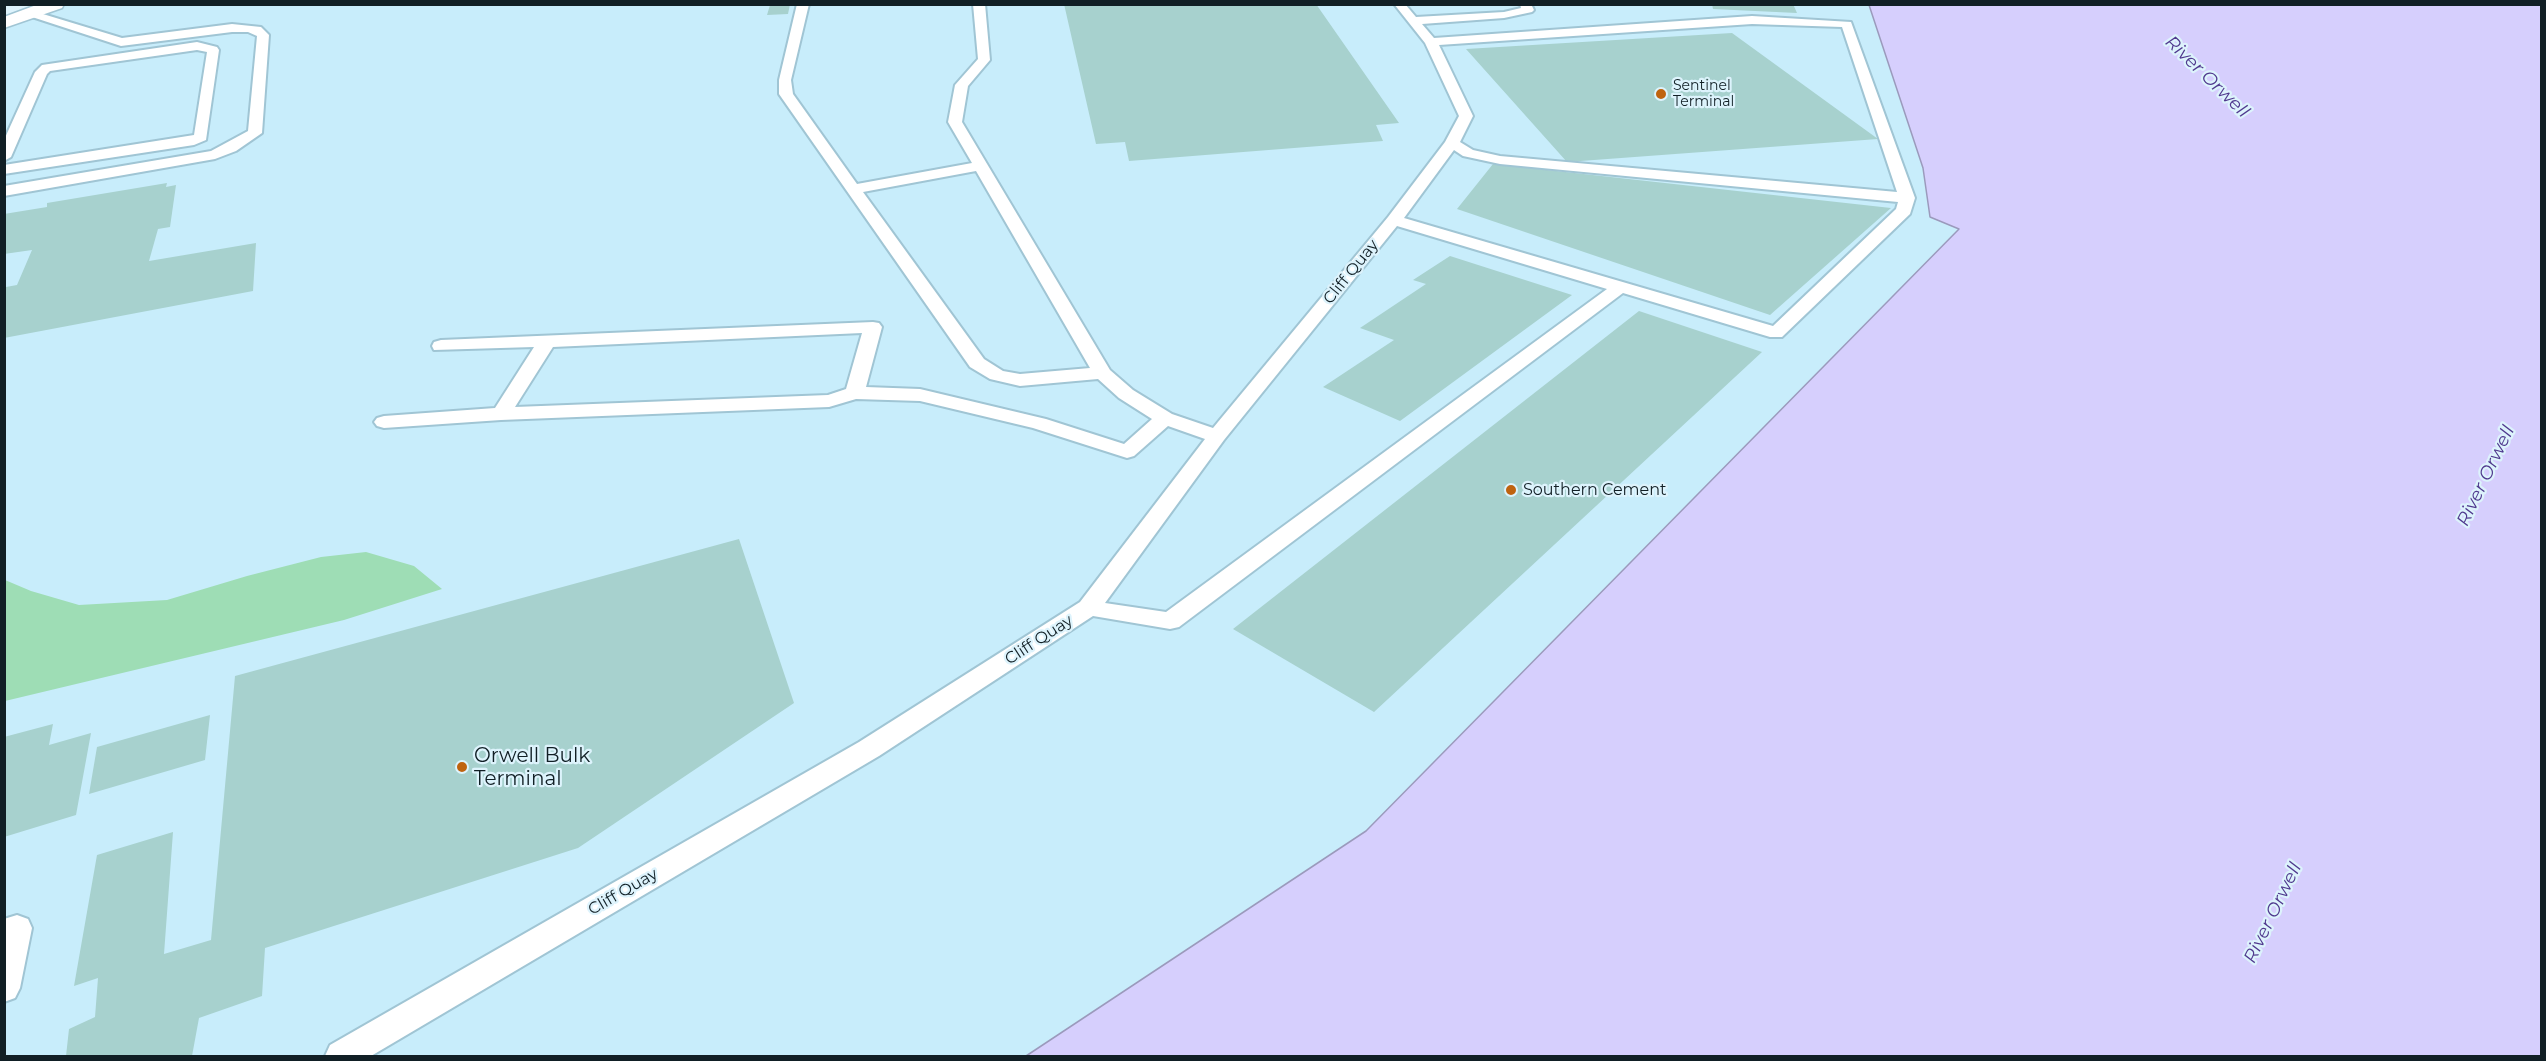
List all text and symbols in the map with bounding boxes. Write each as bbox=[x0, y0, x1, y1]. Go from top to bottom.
water label: River Orwell bbox=[2160, 31, 2254, 123]
place label: Sentinel Terminal bbox=[1673, 78, 1734, 110]
marker: Sentinel Terminal bbox=[1654, 87, 1668, 101]
street label: Cliff Quay bbox=[1319, 236, 1383, 308]
water label: River Orwell bbox=[2452, 422, 2520, 530]
place label: Southern Cement bbox=[1523, 480, 1666, 500]
marker: Southern Cement bbox=[1504, 483, 1518, 497]
street label: Cliff Quay bbox=[1001, 611, 1077, 669]
place label: Orwell Bulk Terminal bbox=[474, 744, 590, 791]
marker: Orwell Bulk Terminal bbox=[455, 760, 469, 774]
water label: River Orwell bbox=[2239, 859, 2307, 967]
street label: Cliff Quay bbox=[585, 864, 661, 920]

